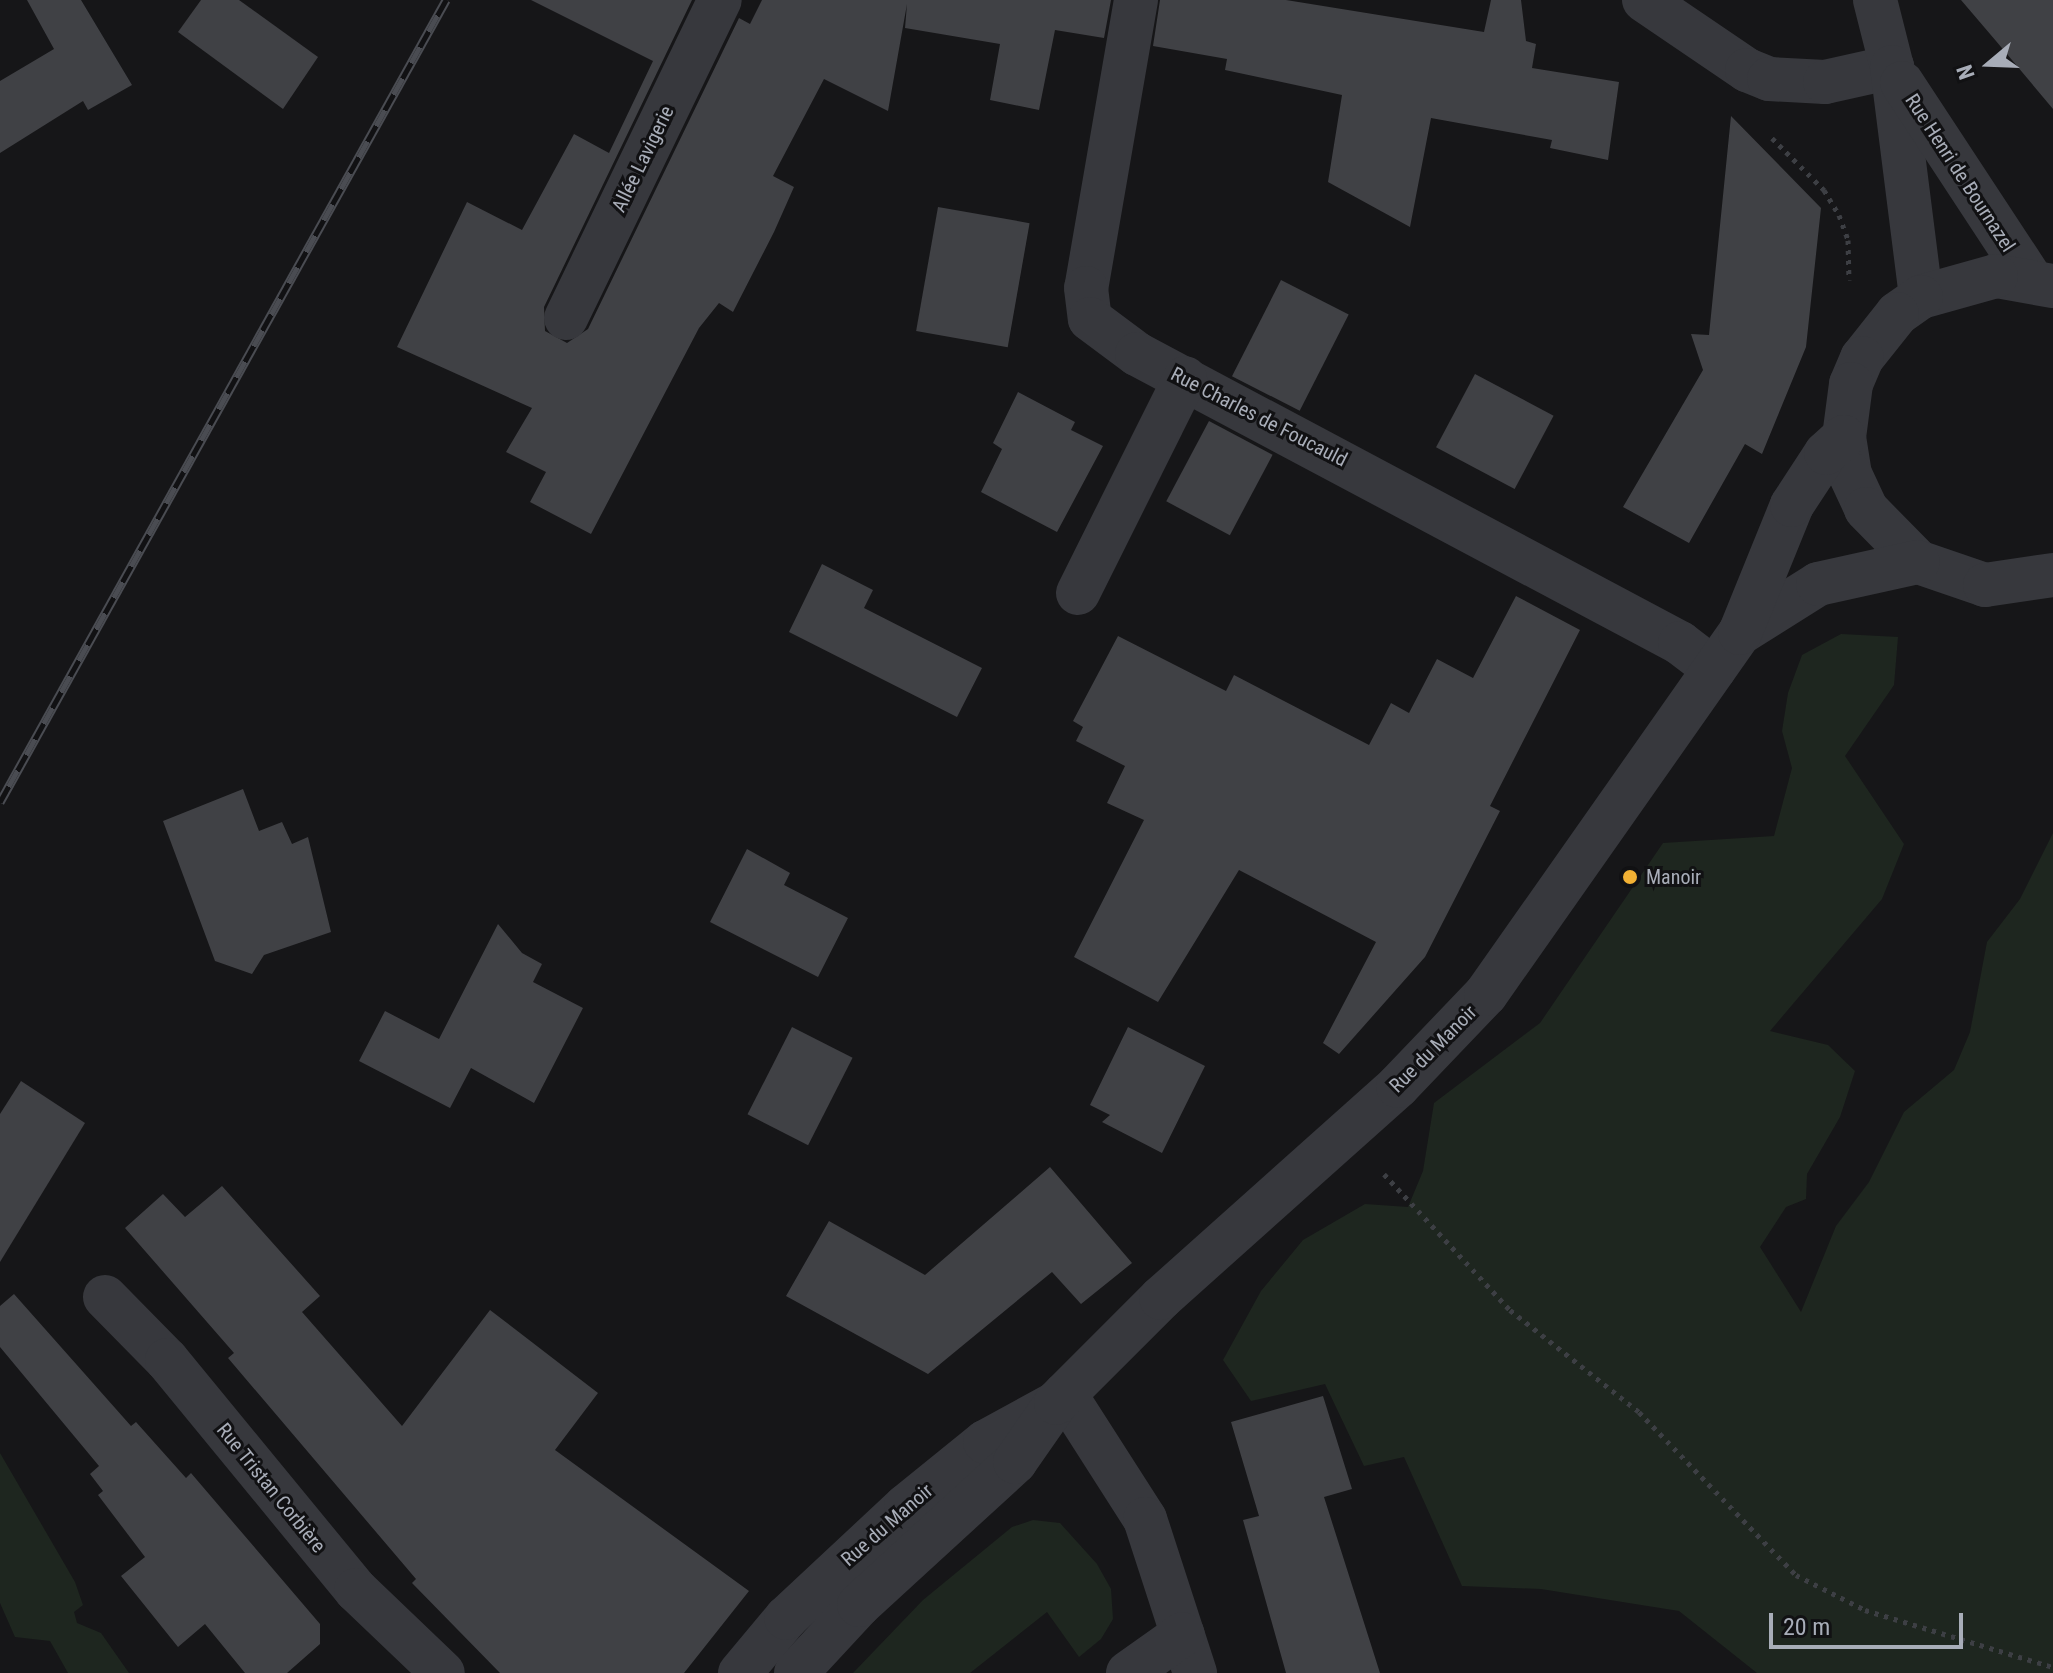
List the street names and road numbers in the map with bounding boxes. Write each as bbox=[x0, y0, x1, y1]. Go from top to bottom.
street label: Rue Henri de Bournazel bbox=[1900, 90, 2020, 256]
street label: Allée Lavigerie bbox=[607, 102, 679, 216]
street label: Rue Charles de Foucauld bbox=[1167, 362, 1351, 472]
street label: Rue du Manoir bbox=[1384, 1000, 1482, 1098]
street label: Rue Tristan Corbière bbox=[211, 1418, 331, 1558]
street label: Rue du Manoir bbox=[836, 1479, 938, 1571]

